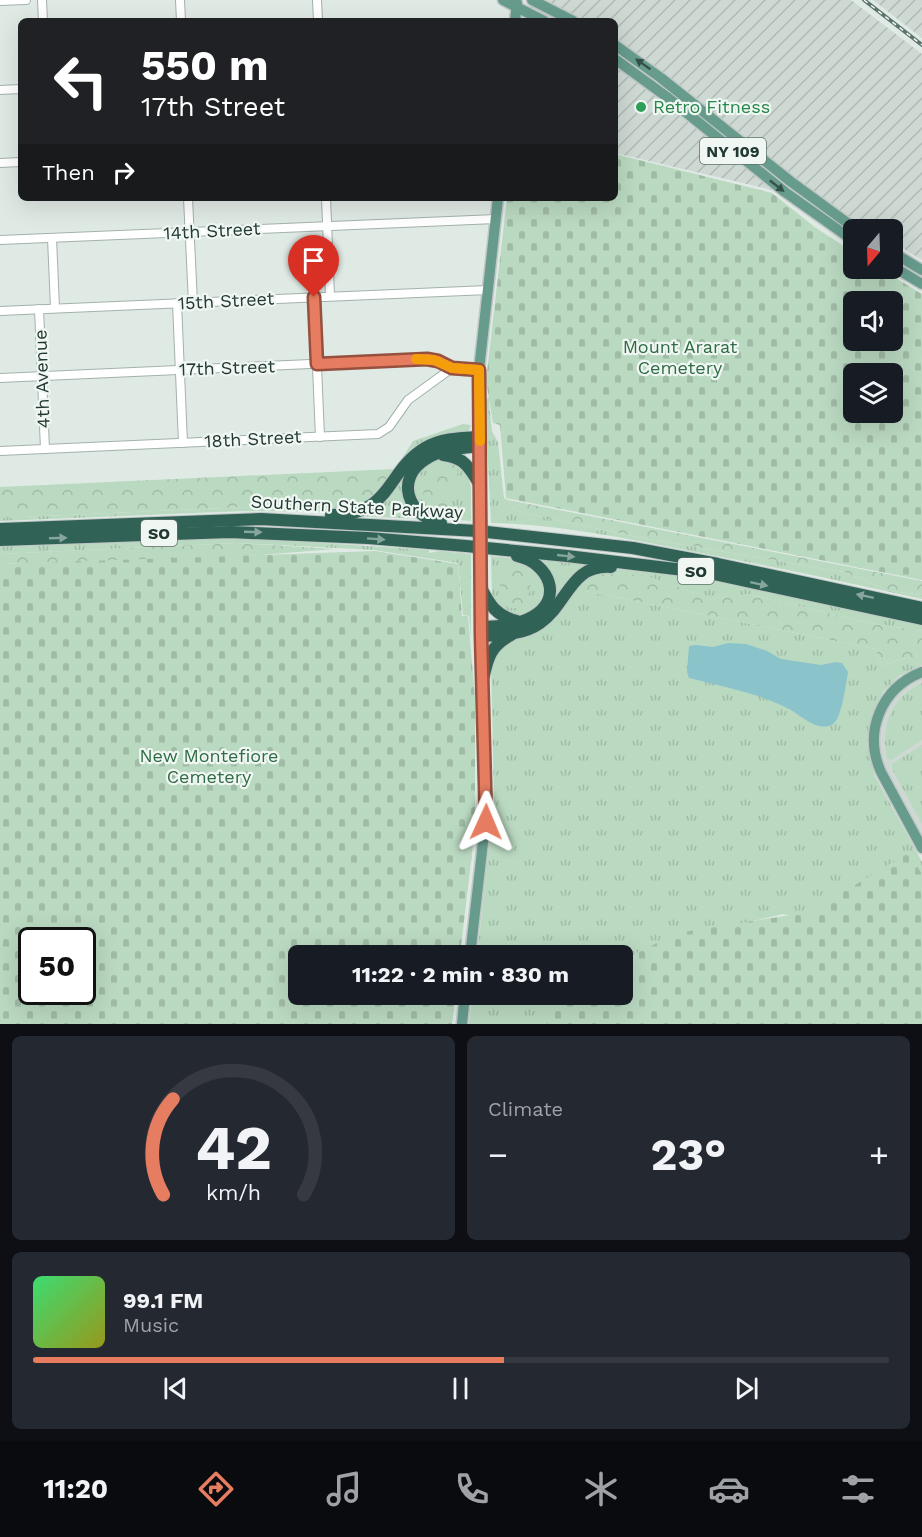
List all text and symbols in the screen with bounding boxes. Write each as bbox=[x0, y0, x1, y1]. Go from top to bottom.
text: 550 m bbox=[141, 41, 269, 90]
icon: left bbox=[42, 42, 120, 120]
one-way arrow bbox=[635, 58, 651, 70]
text: 17th Street bbox=[141, 91, 285, 123]
place label: Retro Fitness bbox=[653, 96, 770, 117]
marker: Retro Fitness bbox=[634, 100, 648, 114]
road number: NY 109 bbox=[700, 138, 766, 164]
icon: right bbox=[107, 156, 140, 189]
text: Then bbox=[42, 160, 95, 185]
one-way arrow bbox=[769, 179, 784, 191]
street label: 14th Street bbox=[163, 217, 261, 244]
north arrow bbox=[843, 219, 903, 279]
map controls bbox=[843, 219, 903, 423]
pin bbox=[288, 235, 339, 297]
icon: arrive bbox=[297, 244, 330, 277]
street label: 15th Street bbox=[177, 287, 275, 314]
button: sound bbox=[843, 291, 903, 351]
street label: 4th Avenue bbox=[29, 329, 54, 429]
park label: Mount Ararat Cemetery bbox=[623, 336, 738, 378]
street label: 17th Street bbox=[179, 355, 276, 380]
button: layers bbox=[843, 363, 903, 423]
street label: 18th Street bbox=[204, 425, 302, 452]
street label: Southern State Parkway bbox=[250, 490, 464, 523]
road number: SO bbox=[141, 520, 177, 546]
one-way arrow bbox=[244, 528, 263, 537]
one-way arrow bbox=[49, 533, 68, 542]
one-way arrow bbox=[367, 534, 386, 544]
one-way arrow bbox=[557, 551, 576, 561]
road number: SO bbox=[678, 558, 714, 584]
one-way arrow bbox=[750, 580, 769, 589]
one-way arrow bbox=[855, 591, 874, 600]
park label: New Montefiore Cemetery bbox=[139, 745, 279, 787]
position arrow bbox=[454, 790, 518, 854]
speed limit sign: 50 bbox=[18, 927, 96, 1005]
text: 11:22 · 2 min · 830 m bbox=[352, 962, 569, 987]
text: Climate bbox=[488, 1097, 563, 1121]
text: 42 bbox=[195, 1111, 272, 1184]
text: 23° bbox=[651, 1128, 726, 1181]
text: − bbox=[488, 1135, 508, 1174]
text: + bbox=[869, 1135, 889, 1174]
text: km/h bbox=[206, 1180, 261, 1205]
text: 99.1 FM bbox=[123, 1288, 203, 1313]
text: Music bbox=[123, 1313, 179, 1337]
icon: previous bbox=[159, 1372, 192, 1405]
icon: pause bbox=[444, 1372, 477, 1405]
icon: next bbox=[730, 1372, 763, 1405]
icon: directions bbox=[195, 1468, 237, 1510]
icon: music bbox=[323, 1468, 365, 1510]
icon: phone bbox=[451, 1468, 493, 1510]
icon: climate bbox=[580, 1468, 622, 1510]
icon: car bbox=[708, 1468, 750, 1510]
icon: filters bbox=[837, 1468, 879, 1510]
text: 11:20 bbox=[43, 1473, 108, 1505]

